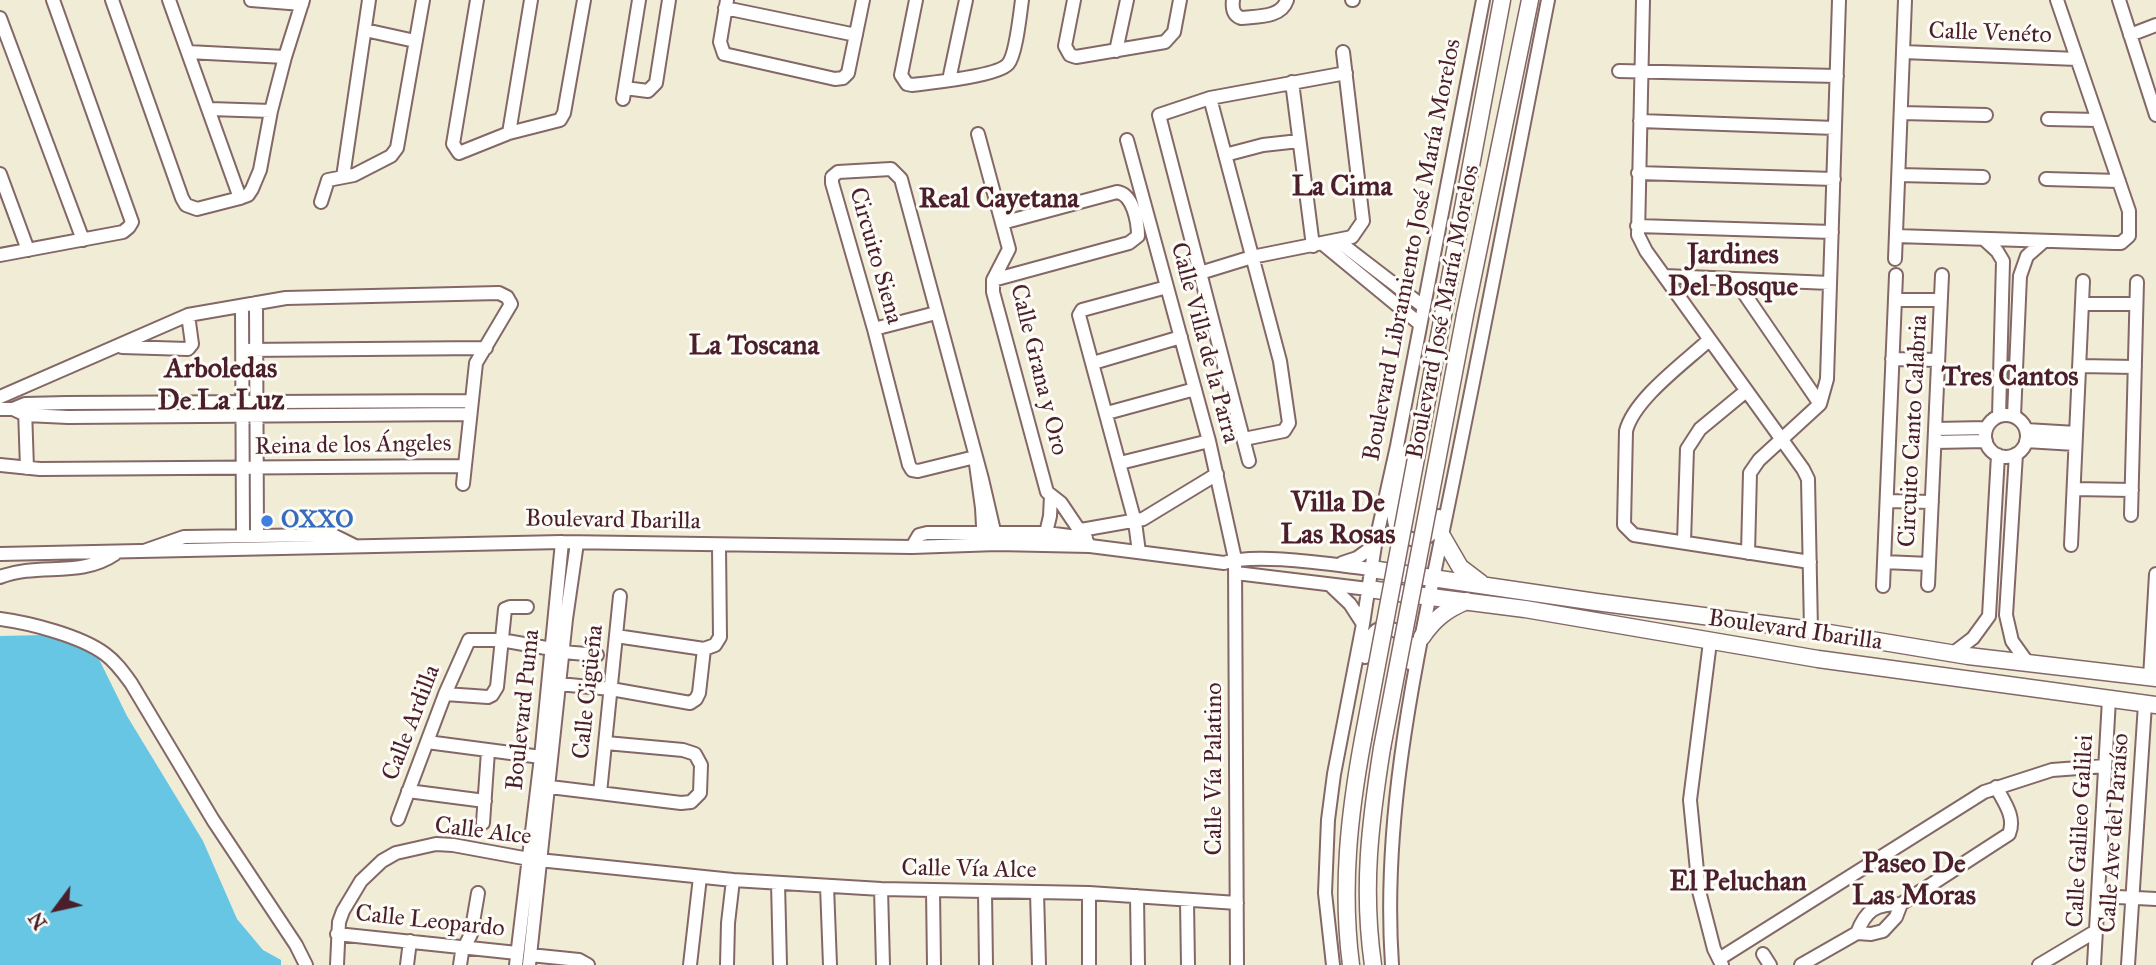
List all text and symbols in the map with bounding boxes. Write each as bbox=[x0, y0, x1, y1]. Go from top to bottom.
street label: Calle Venéto bbox=[1928, 17, 2052, 51]
street label: Boulevard Libramiento José María Morelos bbox=[1358, 36, 1468, 464]
street label: Boulevard José María Morelos bbox=[1401, 162, 1487, 462]
district label: La Cima bbox=[1292, 171, 1392, 205]
district label: Real Cayetana bbox=[919, 183, 1079, 217]
street label: Circuito Siena bbox=[842, 184, 908, 328]
street label: Calle Villa de la Parra bbox=[1163, 239, 1245, 447]
district label: Jardines Del Bosque bbox=[1668, 239, 1798, 305]
street label: Calle Grana y Oro bbox=[1003, 281, 1073, 459]
street label: Circuito Canto Calabria bbox=[1894, 314, 1934, 548]
district label: La Toscana bbox=[689, 330, 819, 364]
district label: Arboledas De La Luz bbox=[158, 353, 284, 419]
district label: Tres Cantos bbox=[1941, 361, 2079, 395]
street label: Reina de los Ángeles bbox=[254, 430, 452, 462]
district label: Villa De Las Rosas bbox=[1281, 487, 1395, 553]
street label: Boulevard Ibarilla bbox=[525, 505, 701, 537]
place label: OXXO bbox=[281, 507, 354, 535]
marker: OXXO bbox=[259, 513, 275, 529]
street label: Boulevard Ibarilla bbox=[1706, 605, 1884, 657]
street label: Calle Cigüeña bbox=[568, 623, 610, 761]
street label: Boulevard Puma bbox=[501, 628, 547, 792]
street label: Calle Ardilla bbox=[377, 661, 447, 785]
street label: Calle Vía Palatino bbox=[1201, 683, 1229, 855]
street label: Calle Ave del Paraíso bbox=[2094, 732, 2136, 934]
street label: Calle Galileo Galilei bbox=[2062, 734, 2100, 928]
street label: Calle Alce bbox=[433, 812, 533, 852]
district label: Paseo De Las Moras bbox=[1852, 848, 1976, 914]
street label: Calle Vía Alce bbox=[901, 854, 1037, 886]
district label: El Peluchan bbox=[1669, 866, 1807, 900]
north arrow bbox=[21, 874, 91, 944]
street label: Calle Leopardo bbox=[354, 900, 506, 944]
text: N bbox=[24, 908, 52, 934]

